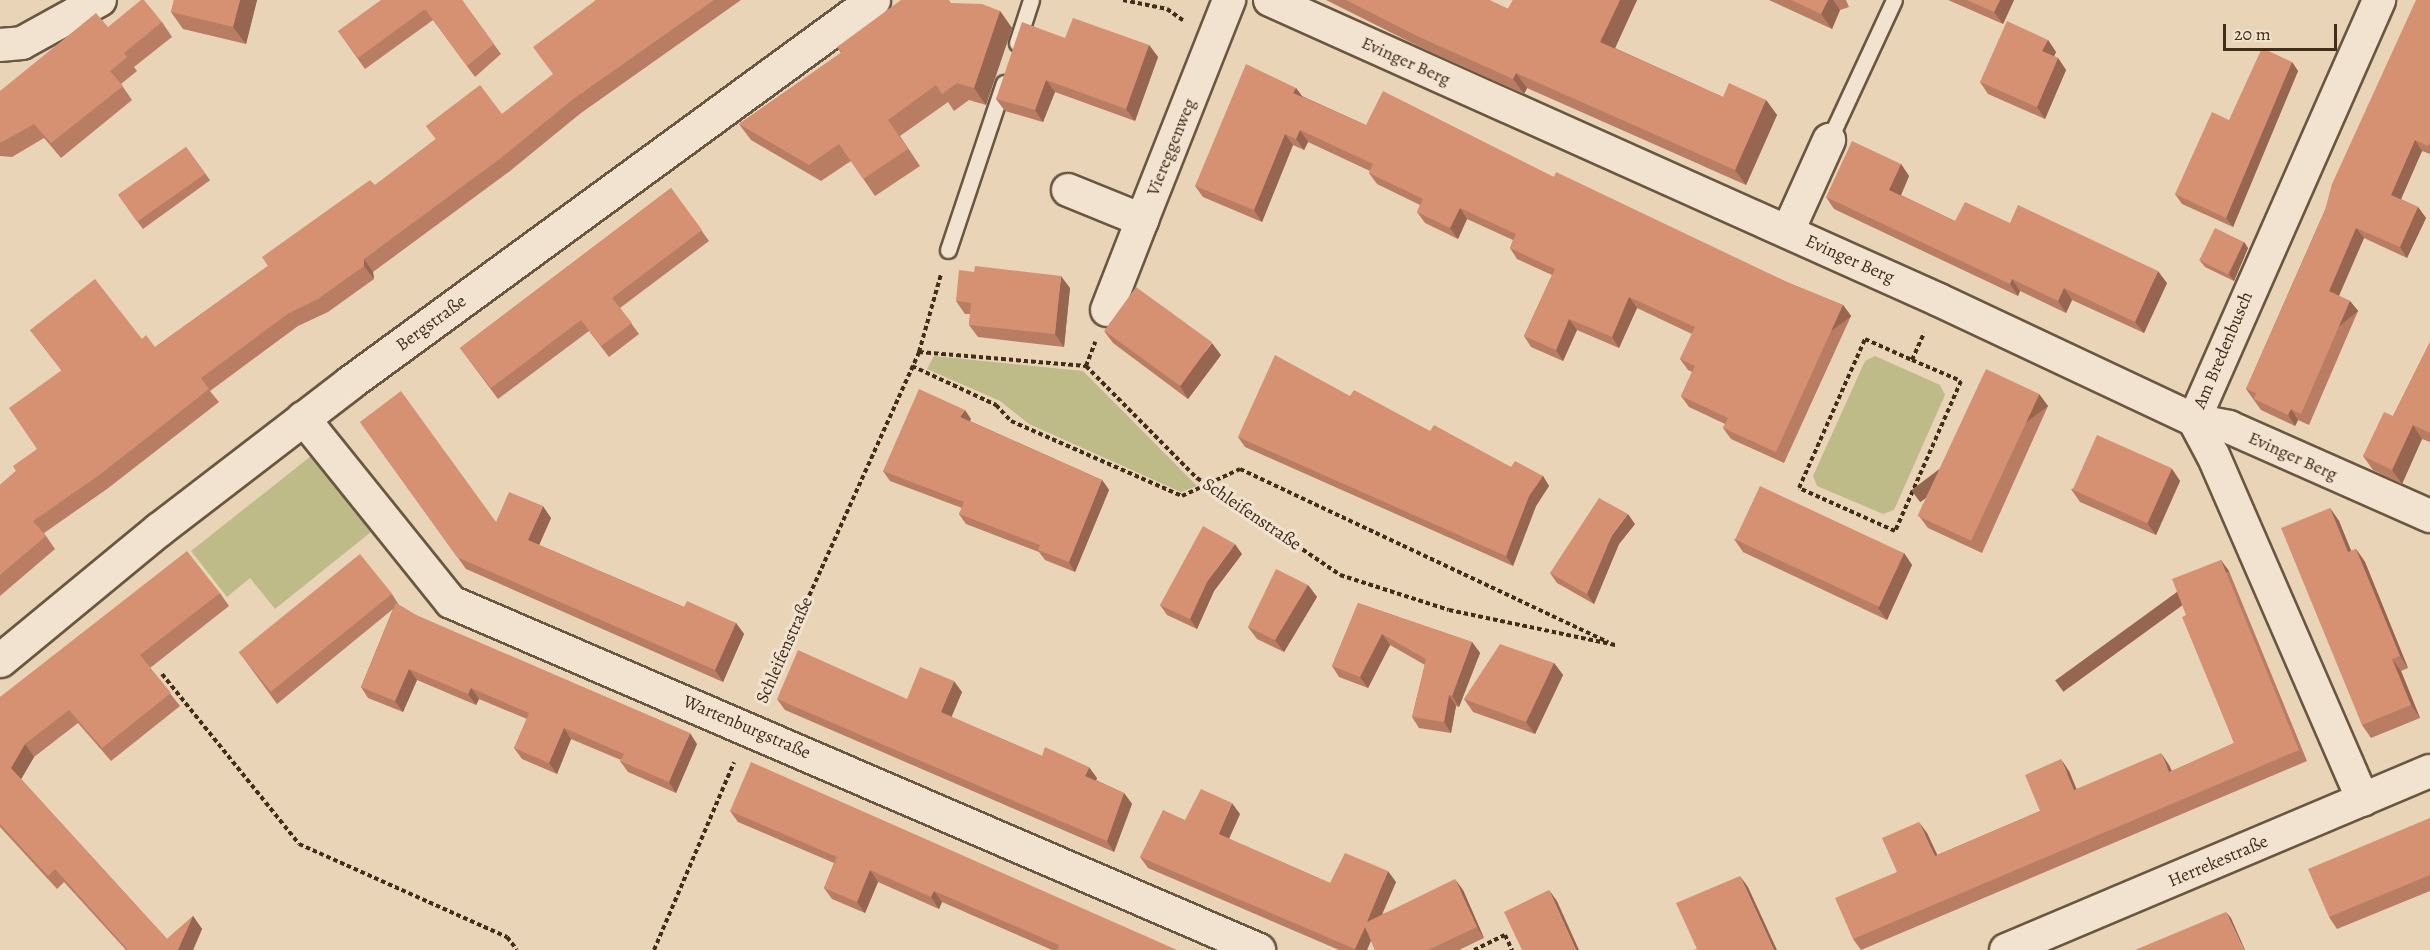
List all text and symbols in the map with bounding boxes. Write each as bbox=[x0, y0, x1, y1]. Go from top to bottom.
scale bar bbox=[2226, 12, 2340, 50]
text: 20 m bbox=[2234, 22, 2271, 46]
street label: Evinger Berg bbox=[1358, 32, 1454, 90]
street label: Viereggenweg bbox=[1142, 95, 1200, 199]
street label: Evinger Berg bbox=[1802, 230, 1898, 288]
street label: Am Bredenbusch bbox=[2189, 288, 2257, 412]
street label: Bergstraße bbox=[392, 290, 470, 356]
street label: Evinger Berg bbox=[2245, 427, 2341, 485]
street label: Schleifenstraße bbox=[1199, 473, 1305, 555]
street label: Schleifenstraße bbox=[751, 593, 817, 707]
street label: Wartenburgstraße bbox=[680, 690, 814, 764]
street label: Herrekestraße bbox=[2165, 830, 2271, 892]

